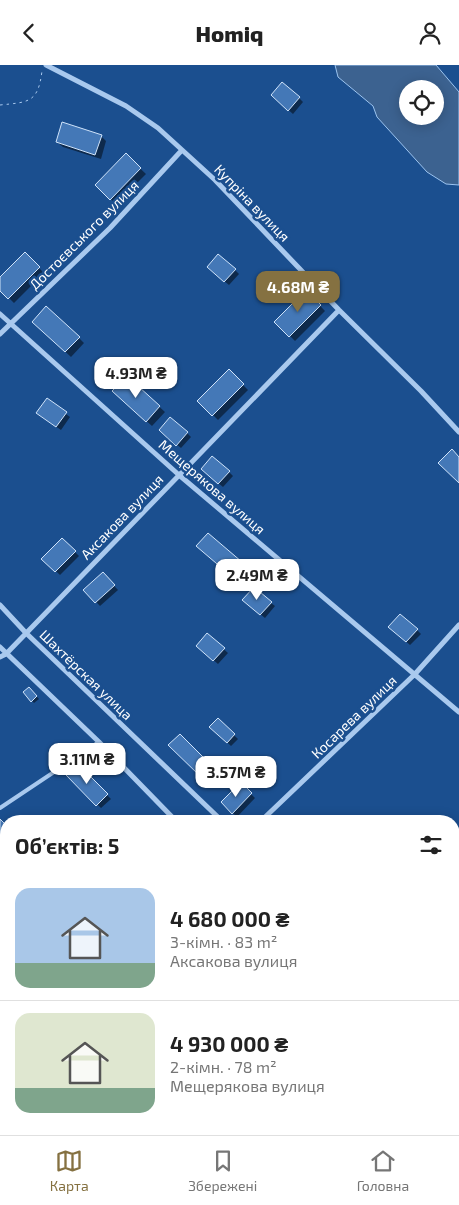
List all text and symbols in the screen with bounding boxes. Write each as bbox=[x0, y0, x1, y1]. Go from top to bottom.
icon: back bbox=[15, 19, 43, 47]
icon: person bbox=[416, 19, 444, 47]
text: Homiq bbox=[196, 20, 263, 46]
map controls bbox=[399, 80, 444, 125]
button: locate bbox=[399, 80, 444, 125]
street label: Купріна вулиця bbox=[211, 160, 294, 245]
street label: Достоєвського вулиця bbox=[25, 176, 142, 293]
pin: 4.68M ₴ bbox=[252, 271, 344, 313]
text: 4.68M ₴ bbox=[267, 277, 329, 296]
pin: 4.93M ₴ bbox=[90, 357, 182, 399]
text: 4.93M ₴ bbox=[105, 363, 167, 382]
street label: Мещерякова вулиця bbox=[156, 436, 269, 537]
street label: Аксакова вулиця bbox=[77, 471, 166, 563]
pin: 2.49M ₴ bbox=[211, 559, 303, 601]
text: 2.49M ₴ bbox=[226, 565, 288, 584]
street label: Шахтёрская улица bbox=[36, 626, 136, 723]
street label: Косарева вулиця bbox=[308, 672, 400, 762]
pin: 3.11M ₴ bbox=[41, 743, 133, 785]
text: 3.11M ₴ bbox=[60, 749, 114, 768]
pin: 3.57M ₴ bbox=[190, 755, 282, 798]
text: 3.57M ₴ bbox=[206, 762, 266, 781]
icon: filters bbox=[417, 831, 445, 859]
text: Об’єктів: 5 bbox=[15, 833, 119, 858]
text: 4 680 000 ₴ bbox=[170, 906, 289, 931]
icon: home bbox=[55, 908, 115, 968]
text: 3-кімн. · 83 m² bbox=[170, 932, 277, 951]
text: Аксакова вулиця bbox=[170, 951, 297, 970]
text: 4 930 000 ₴ bbox=[170, 1031, 288, 1056]
icon: home bbox=[55, 1033, 115, 1093]
text: 2-кімн. · 78 m² bbox=[170, 1057, 277, 1076]
text: Мещерякова вулиця bbox=[170, 1076, 325, 1095]
tab: Карта bbox=[50, 1147, 89, 1194]
tab: Збережені bbox=[188, 1147, 257, 1194]
tab: Головна bbox=[357, 1147, 409, 1194]

